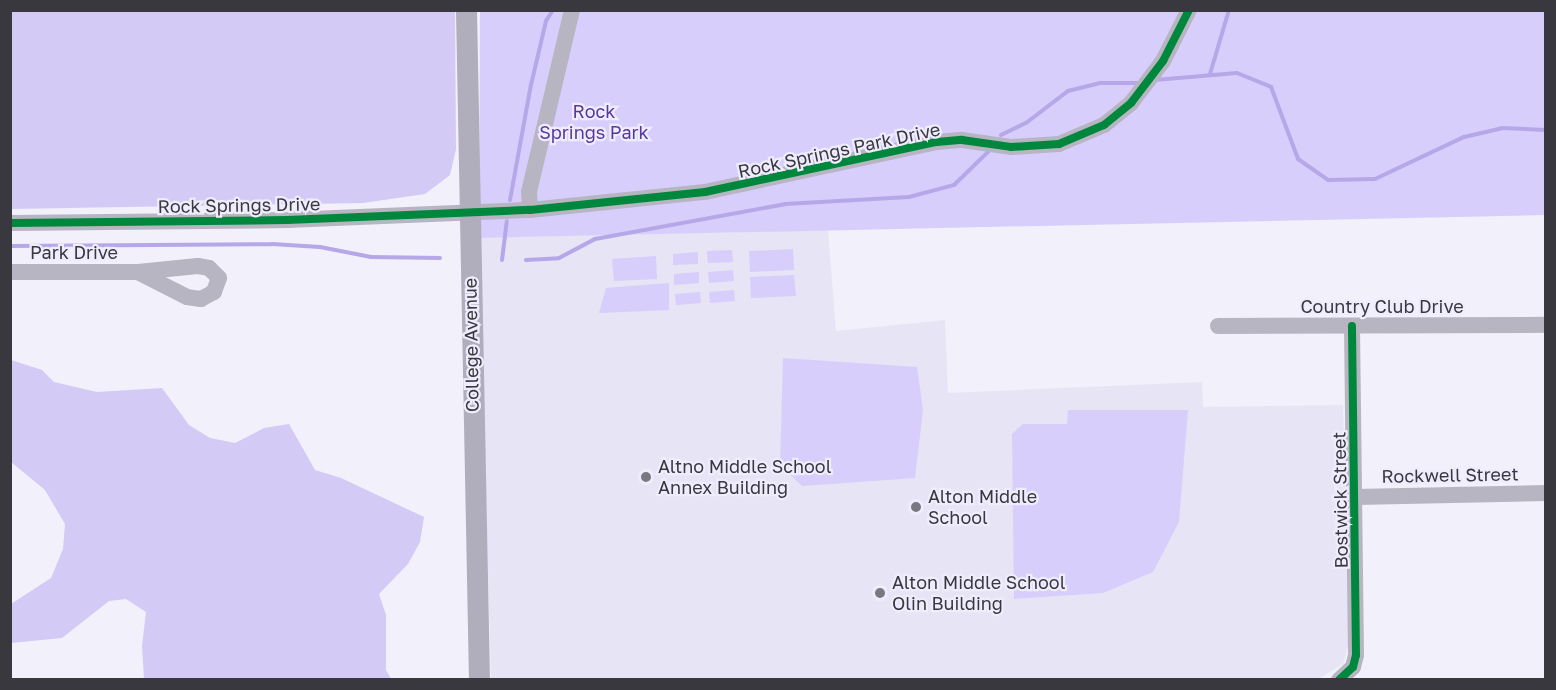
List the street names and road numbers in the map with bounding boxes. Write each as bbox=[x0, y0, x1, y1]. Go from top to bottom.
street label: Rock Springs Park Drive bbox=[736, 118, 942, 182]
street label: Rock Springs Drive bbox=[158, 193, 320, 217]
street label: Park Drive bbox=[30, 241, 118, 263]
street label: College Avenue bbox=[459, 278, 483, 412]
street label: Country Club Drive bbox=[1300, 295, 1464, 317]
street label: Bostwick Street bbox=[1328, 431, 1352, 569]
street label: Rockwell Street bbox=[1381, 463, 1519, 487]

